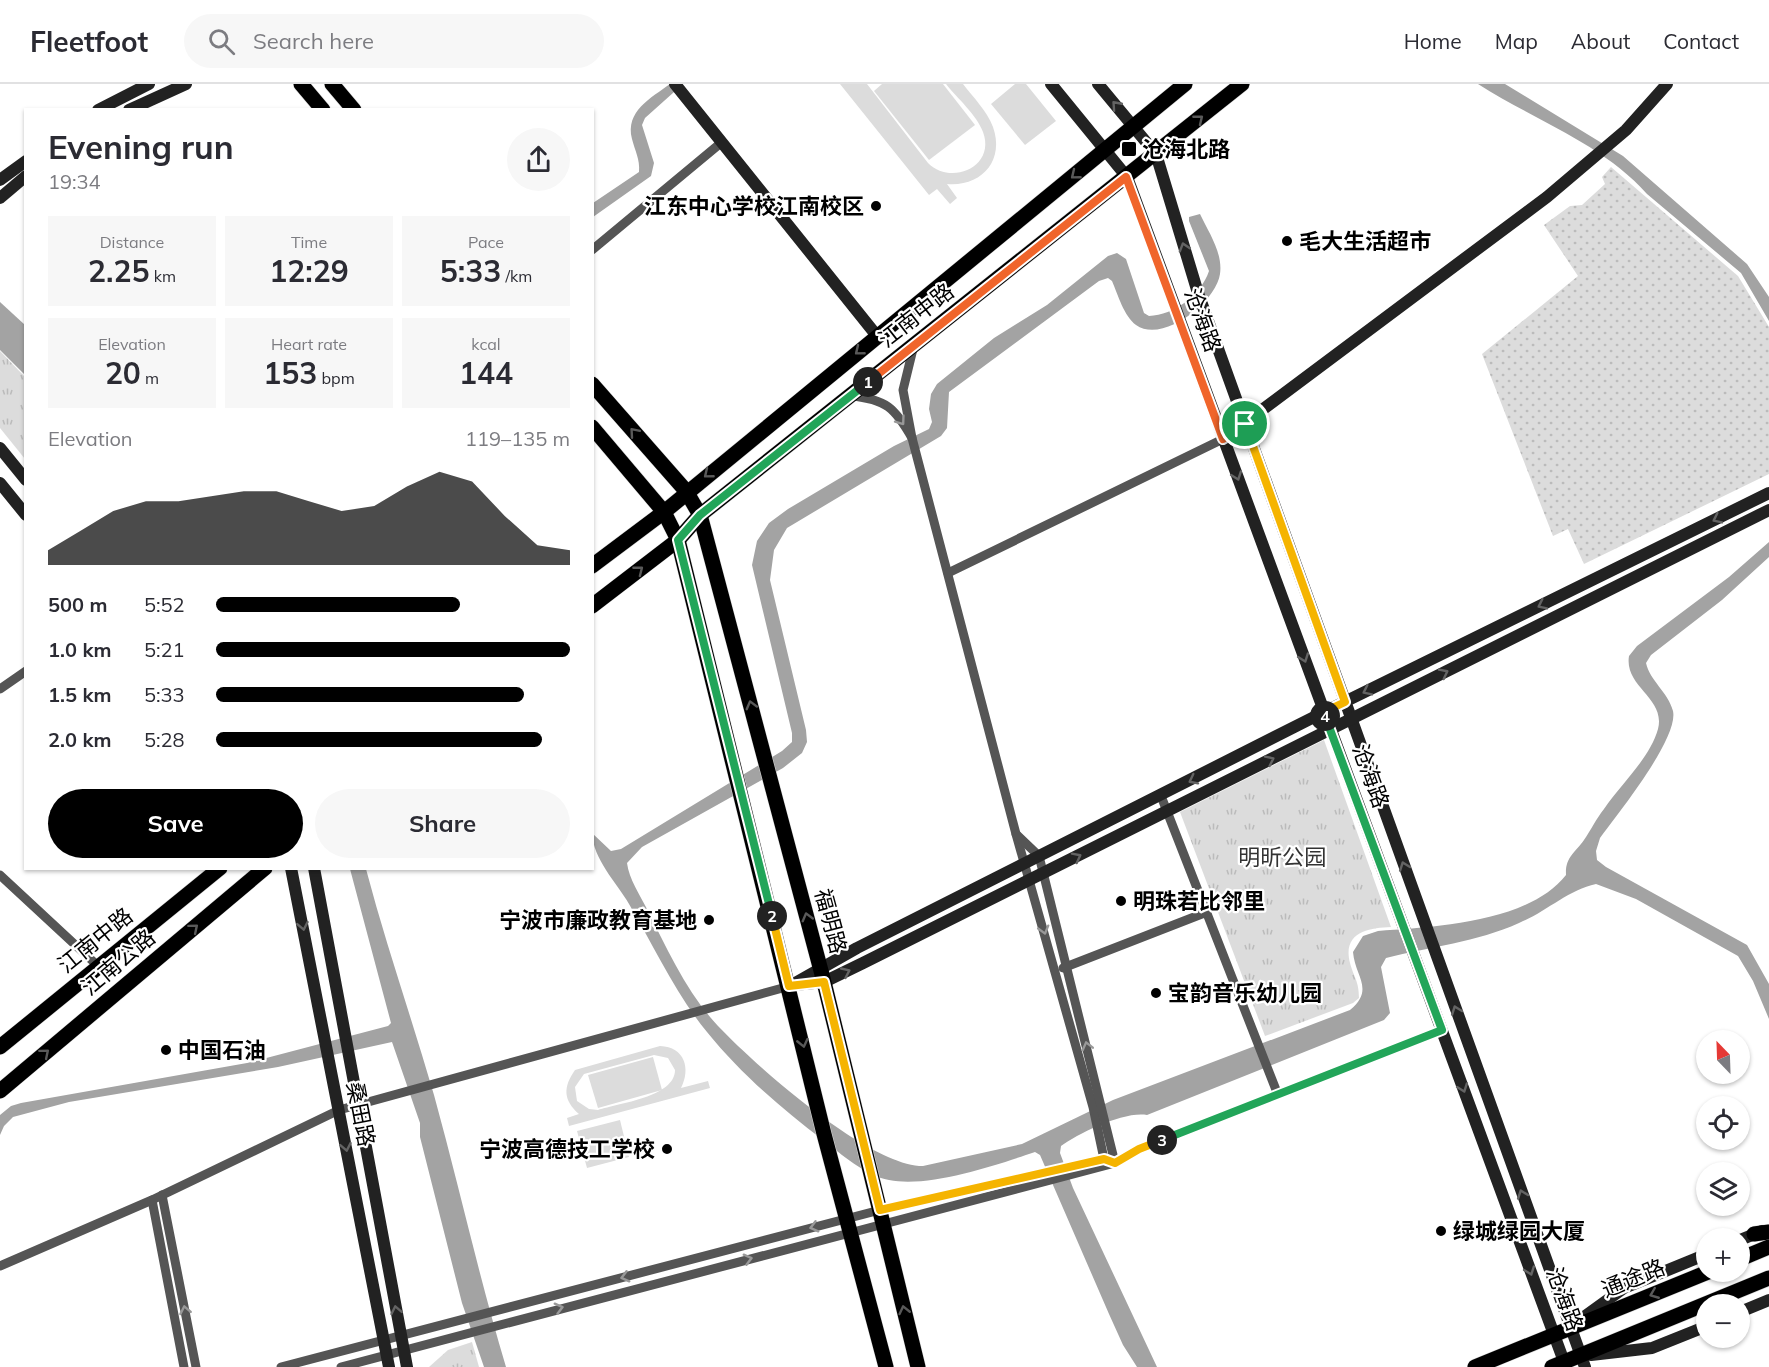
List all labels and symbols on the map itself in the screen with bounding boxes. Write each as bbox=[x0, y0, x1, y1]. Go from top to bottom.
one-way arrow bbox=[1112, 101, 1123, 112]
one-way arrow bbox=[1192, 115, 1203, 126]
place label: 沧海北路 bbox=[1142, 135, 1230, 163]
marker: 沧海北路 bbox=[1120, 140, 1138, 158]
one-way arrow bbox=[1071, 167, 1082, 178]
place label: 江东中心学校江南校区 bbox=[644, 192, 864, 220]
marker: 江东中心学校江南校区 bbox=[869, 199, 883, 213]
place label: 毛大生活超市 bbox=[1299, 227, 1431, 255]
marker: 毛大生活超市 bbox=[1280, 234, 1294, 248]
one-way arrow bbox=[1179, 242, 1192, 253]
street label: 江南中路 bbox=[873, 277, 959, 353]
street label: 沧海路 bbox=[1179, 284, 1227, 356]
one-way arrow bbox=[855, 343, 866, 354]
pin: 1 bbox=[853, 367, 883, 397]
pin bbox=[1219, 398, 1270, 449]
one-way arrow bbox=[894, 414, 905, 425]
one-way arrow bbox=[630, 428, 641, 438]
one-way arrow bbox=[703, 467, 714, 478]
one-way arrow bbox=[1229, 470, 1242, 480]
one-way arrow bbox=[1712, 512, 1723, 523]
one-way arrow bbox=[632, 567, 643, 578]
one-way arrow bbox=[1537, 598, 1548, 610]
one-way arrow bbox=[1297, 652, 1309, 663]
one-way arrow bbox=[1438, 669, 1449, 681]
one-way arrow bbox=[1362, 684, 1373, 696]
one-way arrow bbox=[745, 700, 758, 710]
pin: 4 bbox=[1310, 701, 1340, 731]
street label: 沧海路 bbox=[1347, 740, 1395, 812]
one-way arrow bbox=[1263, 756, 1274, 768]
one-way arrow bbox=[1188, 772, 1199, 784]
park label: 明昕公园 bbox=[1238, 843, 1326, 871]
one-way arrow bbox=[1070, 853, 1081, 864]
one-way arrow bbox=[1399, 861, 1412, 872]
street label: 福明路 bbox=[809, 885, 853, 957]
place label: 明珠若比邻里 bbox=[1133, 887, 1265, 915]
marker: 明珠若比邻里 bbox=[1114, 894, 1128, 908]
street label: 江南中路 bbox=[52, 901, 138, 979]
pin: 2 bbox=[757, 901, 787, 931]
place label: 宁波市廉政教育基地 bbox=[499, 906, 697, 934]
one-way arrow bbox=[801, 912, 814, 922]
marker: 宁波市廉政教育基地 bbox=[702, 913, 716, 927]
one-way arrow bbox=[296, 921, 309, 931]
street label: 江南公路 bbox=[75, 923, 161, 1001]
one-way arrow bbox=[187, 924, 198, 935]
one-way arrow bbox=[1037, 924, 1049, 935]
one-way arrow bbox=[839, 967, 850, 979]
place label: 宝韵音乐幼儿园 bbox=[1168, 979, 1322, 1007]
marker: 宝韵音乐幼儿园 bbox=[1149, 986, 1163, 1000]
one-way arrow bbox=[1450, 1005, 1463, 1016]
north arrow bbox=[1696, 1030, 1750, 1084]
place label: 中国石油 bbox=[178, 1036, 266, 1064]
one-way arrow bbox=[795, 1037, 808, 1047]
one-way arrow bbox=[1081, 1041, 1094, 1051]
marker: 中国石油 bbox=[159, 1043, 173, 1057]
one-way arrow bbox=[38, 1049, 49, 1060]
street label: 桑田路 bbox=[341, 1079, 381, 1149]
one-way arrow bbox=[1456, 1082, 1468, 1093]
pin: 3 bbox=[1147, 1125, 1177, 1155]
place label: 宁波高德技工学校 bbox=[479, 1135, 655, 1163]
one-way arrow bbox=[339, 1141, 352, 1151]
marker: 宁波高德技工学校 bbox=[660, 1142, 674, 1156]
one-way arrow bbox=[1516, 1189, 1529, 1200]
place label: 绿城绿园大厦 bbox=[1453, 1217, 1585, 1245]
one-way arrow bbox=[809, 1220, 819, 1233]
marker: 绿城绿园大厦 bbox=[1434, 1224, 1448, 1238]
one-way arrow bbox=[743, 1253, 753, 1266]
street label: 通途路 bbox=[1597, 1253, 1669, 1303]
street label: 沧海路 bbox=[1541, 1263, 1589, 1335]
one-way arrow bbox=[1523, 1265, 1536, 1276]
one-way arrow bbox=[620, 1269, 630, 1282]
one-way arrow bbox=[1649, 1287, 1660, 1299]
one-way arrow bbox=[554, 1303, 564, 1316]
one-way arrow bbox=[179, 1305, 192, 1315]
one-way arrow bbox=[390, 1305, 403, 1315]
one-way arrow bbox=[899, 1305, 912, 1315]

